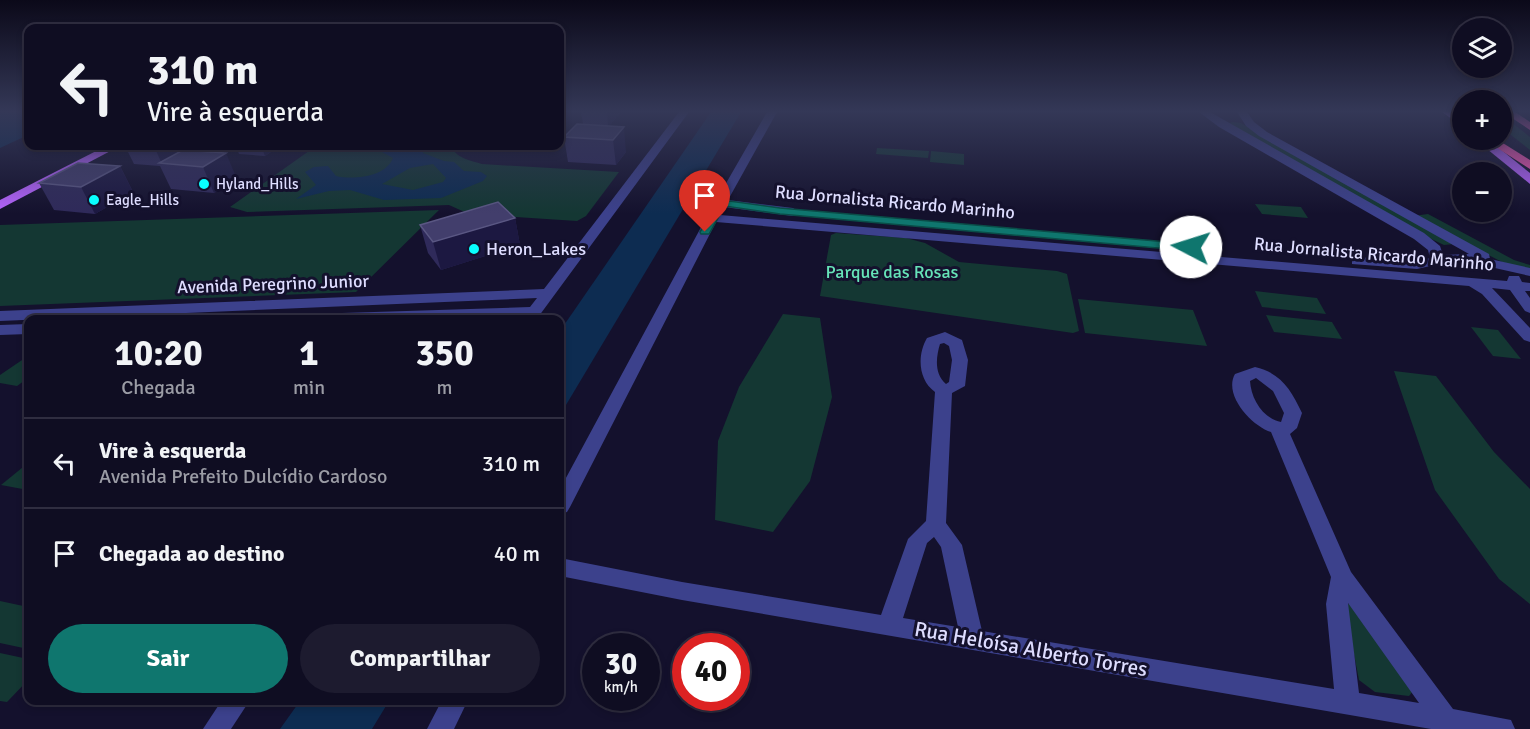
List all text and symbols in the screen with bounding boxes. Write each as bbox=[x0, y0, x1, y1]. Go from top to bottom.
map controls bbox=[1452, 18, 1512, 222]
button: layers bbox=[1452, 18, 1512, 78]
text: 310 m bbox=[147, 45, 258, 96]
icon: left bbox=[48, 48, 126, 126]
button: + bbox=[1452, 90, 1512, 150]
text: Vire à esquerda bbox=[147, 96, 324, 129]
button: − bbox=[1452, 162, 1512, 222]
pin bbox=[679, 170, 730, 232]
place label: Hyland_Hills bbox=[216, 175, 299, 193]
marker: Hyland_Hills bbox=[197, 177, 211, 191]
icon: arrive bbox=[688, 179, 721, 212]
street label: Rua Jornalista Ricardo Marinho bbox=[774, 181, 1016, 223]
place label: Eagle_Hills bbox=[106, 191, 179, 209]
marker: Eagle_Hills bbox=[87, 193, 101, 207]
position arrow bbox=[1159, 215, 1223, 279]
street label: Rua Jornalista Ricardo Marinho bbox=[1253, 233, 1495, 275]
place label: Heron_Lakes bbox=[486, 238, 586, 260]
marker: Heron_Lakes bbox=[467, 242, 481, 256]
park label: Parque das Rosas bbox=[825, 261, 959, 283]
street label: Avenida Peregrino Junior bbox=[177, 270, 370, 298]
text: 10:20 bbox=[114, 331, 203, 376]
text: 1 bbox=[299, 331, 319, 376]
text: 350 bbox=[415, 331, 474, 376]
text: Chegada bbox=[121, 375, 196, 400]
text: min bbox=[293, 375, 325, 400]
text: m bbox=[437, 375, 453, 400]
text: Vire à esquerda bbox=[99, 437, 246, 464]
icon: left bbox=[48, 447, 81, 480]
text: 310 m bbox=[482, 450, 540, 477]
text: Avenida Prefeito Dulcídio Cardoso bbox=[99, 464, 387, 489]
icon: arrive bbox=[48, 537, 81, 570]
text: Chegada ao destino bbox=[99, 540, 285, 567]
text: 40 m bbox=[494, 540, 540, 567]
street label: Rua Heloísa Alberto Torres bbox=[912, 616, 1150, 682]
button: Sair bbox=[48, 624, 288, 693]
button: Compartilhar bbox=[300, 624, 540, 693]
speed limit sign: 40 bbox=[672, 633, 750, 711]
text: 30 bbox=[605, 646, 637, 683]
text: km/h bbox=[604, 678, 638, 696]

